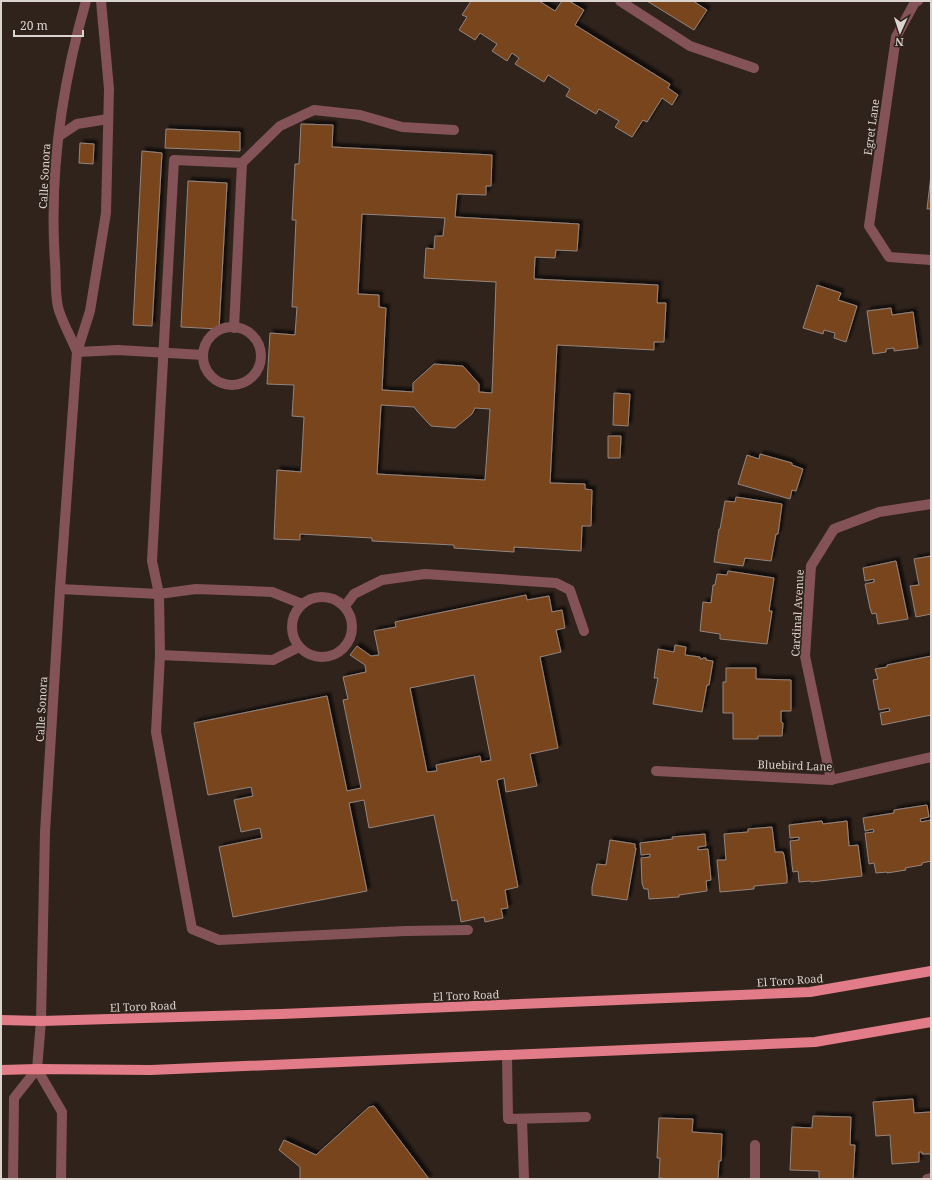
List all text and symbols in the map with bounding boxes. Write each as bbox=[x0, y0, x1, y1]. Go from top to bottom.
scale bar bbox=[14, 12, 83, 38]
north arrow bbox=[880, 12, 920, 52]
text: 20 m bbox=[20, 17, 48, 34]
text: N bbox=[894, 35, 904, 50]
street label: Egret Lane bbox=[860, 98, 882, 156]
street label: Calle Sonora bbox=[35, 143, 53, 209]
street label: Cardinal Avenue bbox=[787, 569, 807, 657]
street label: Calle Sonora bbox=[32, 676, 50, 742]
street label: Bluebird Lane bbox=[757, 756, 833, 774]
street label: El Toro Road bbox=[756, 970, 824, 990]
street label: El Toro Road bbox=[432, 986, 500, 1004]
street label: El Toro Road bbox=[109, 997, 177, 1015]

